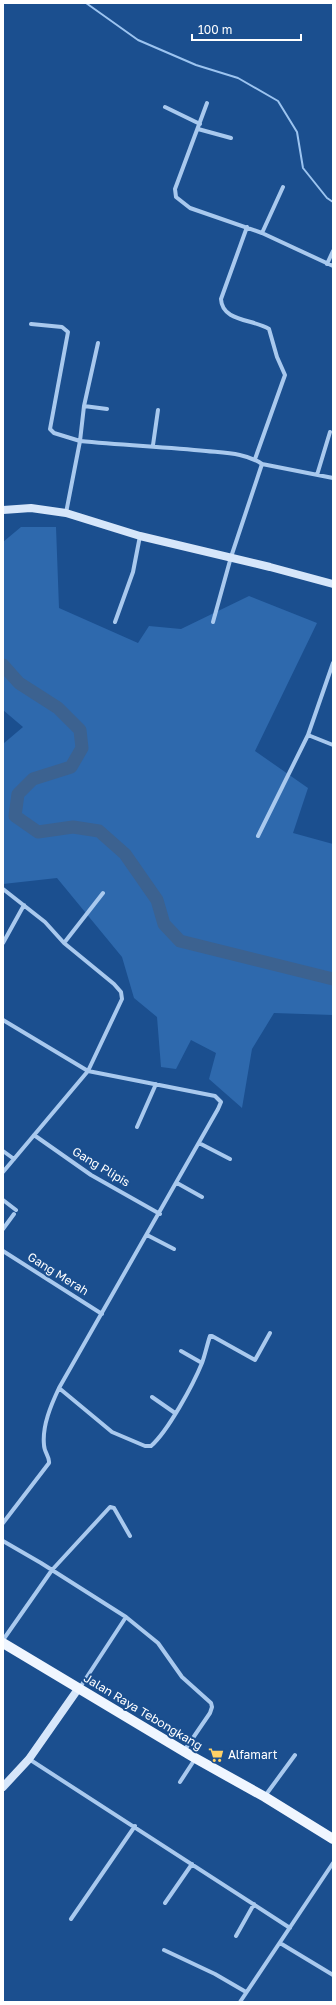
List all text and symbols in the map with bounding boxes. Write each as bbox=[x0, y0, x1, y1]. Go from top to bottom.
scale bar bbox=[192, 16, 301, 42]
text: 100 m bbox=[198, 22, 232, 37]
street label: Gang Plipis bbox=[70, 1143, 133, 1190]
street label: Gang Merah bbox=[25, 1249, 92, 1298]
street label: Jalan Raya Tebongkang bbox=[81, 1670, 205, 1753]
supermarket icon: Alfamart bbox=[207, 1746, 225, 1764]
place label: Alfamart bbox=[228, 1747, 278, 1762]

